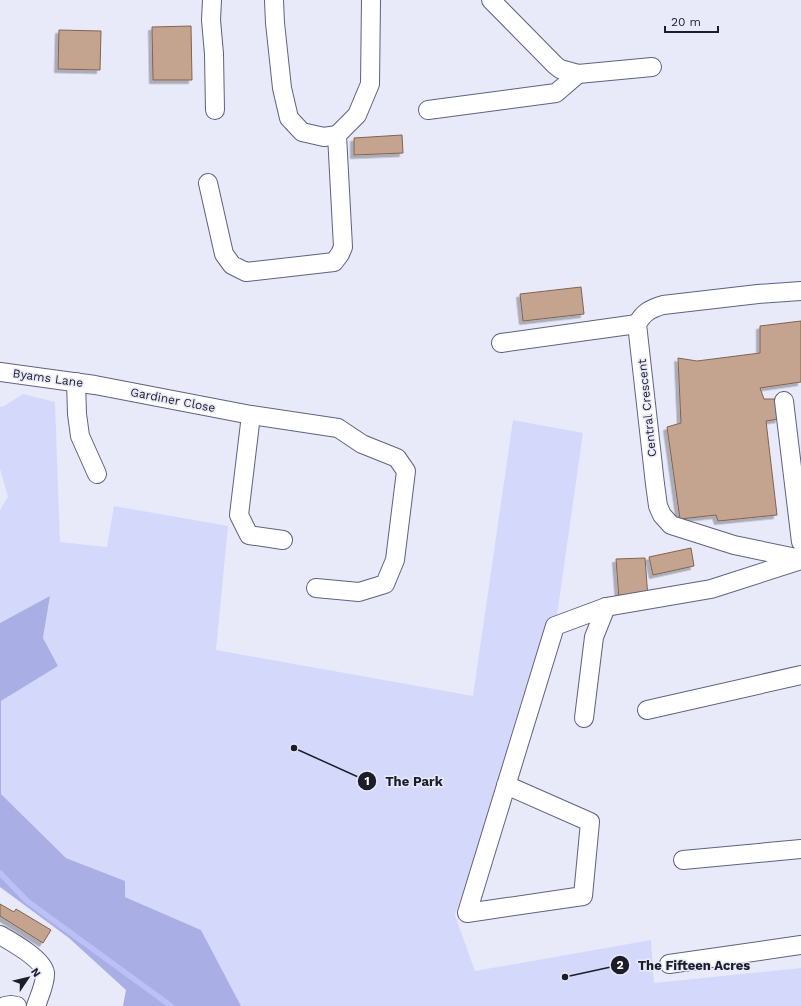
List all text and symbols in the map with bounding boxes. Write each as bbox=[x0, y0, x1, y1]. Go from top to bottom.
scale bar bbox=[665, 8, 718, 34]
text: 20 m bbox=[671, 15, 701, 29]
street label: Central Crescent bbox=[635, 358, 659, 458]
street label: Byams Lane bbox=[12, 366, 84, 390]
street label: Gardiner Close bbox=[129, 385, 217, 415]
callout: The Park bbox=[357, 769, 451, 794]
text: 1 bbox=[364, 774, 370, 788]
text: The Park bbox=[385, 774, 444, 789]
callout: The Fifteen Acres bbox=[610, 952, 759, 977]
north arrow bbox=[8, 958, 48, 998]
text: 2 bbox=[616, 958, 624, 972]
text: The Fifteen Acres bbox=[638, 958, 750, 973]
text: N bbox=[28, 965, 43, 980]

